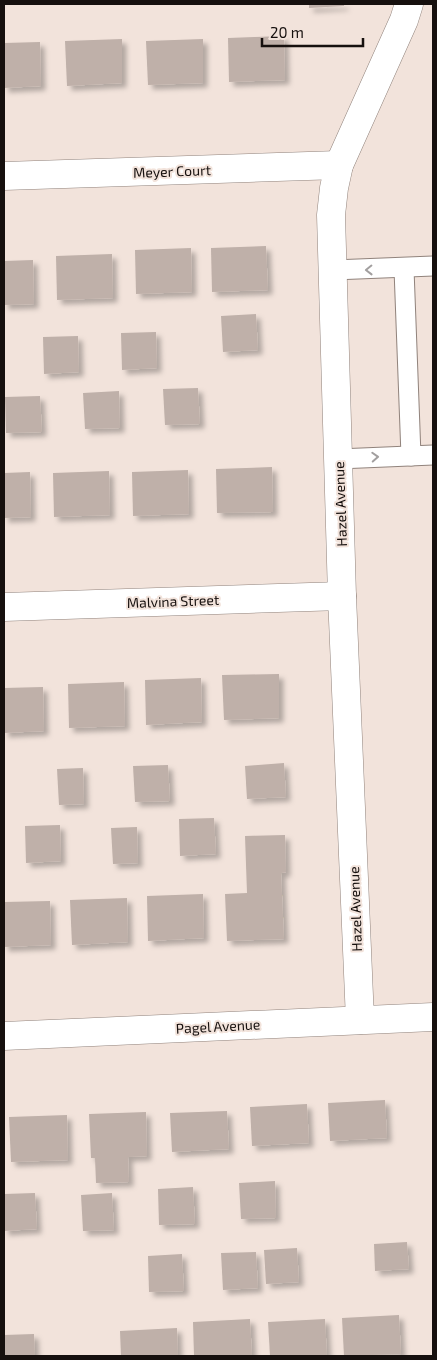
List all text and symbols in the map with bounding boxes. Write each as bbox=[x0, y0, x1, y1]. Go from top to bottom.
scale bar bbox=[262, 15, 363, 47]
text: 20 m bbox=[270, 23, 304, 41]
street label: Meyer Court bbox=[133, 161, 211, 181]
one-way arrow bbox=[365, 265, 372, 275]
one-way arrow bbox=[371, 452, 379, 463]
street label: Hazel Avenue bbox=[330, 461, 350, 547]
street label: Malvina Street bbox=[126, 591, 220, 611]
street label: Hazel Avenue bbox=[345, 866, 365, 952]
street label: Pagel Avenue bbox=[175, 1015, 261, 1037]

